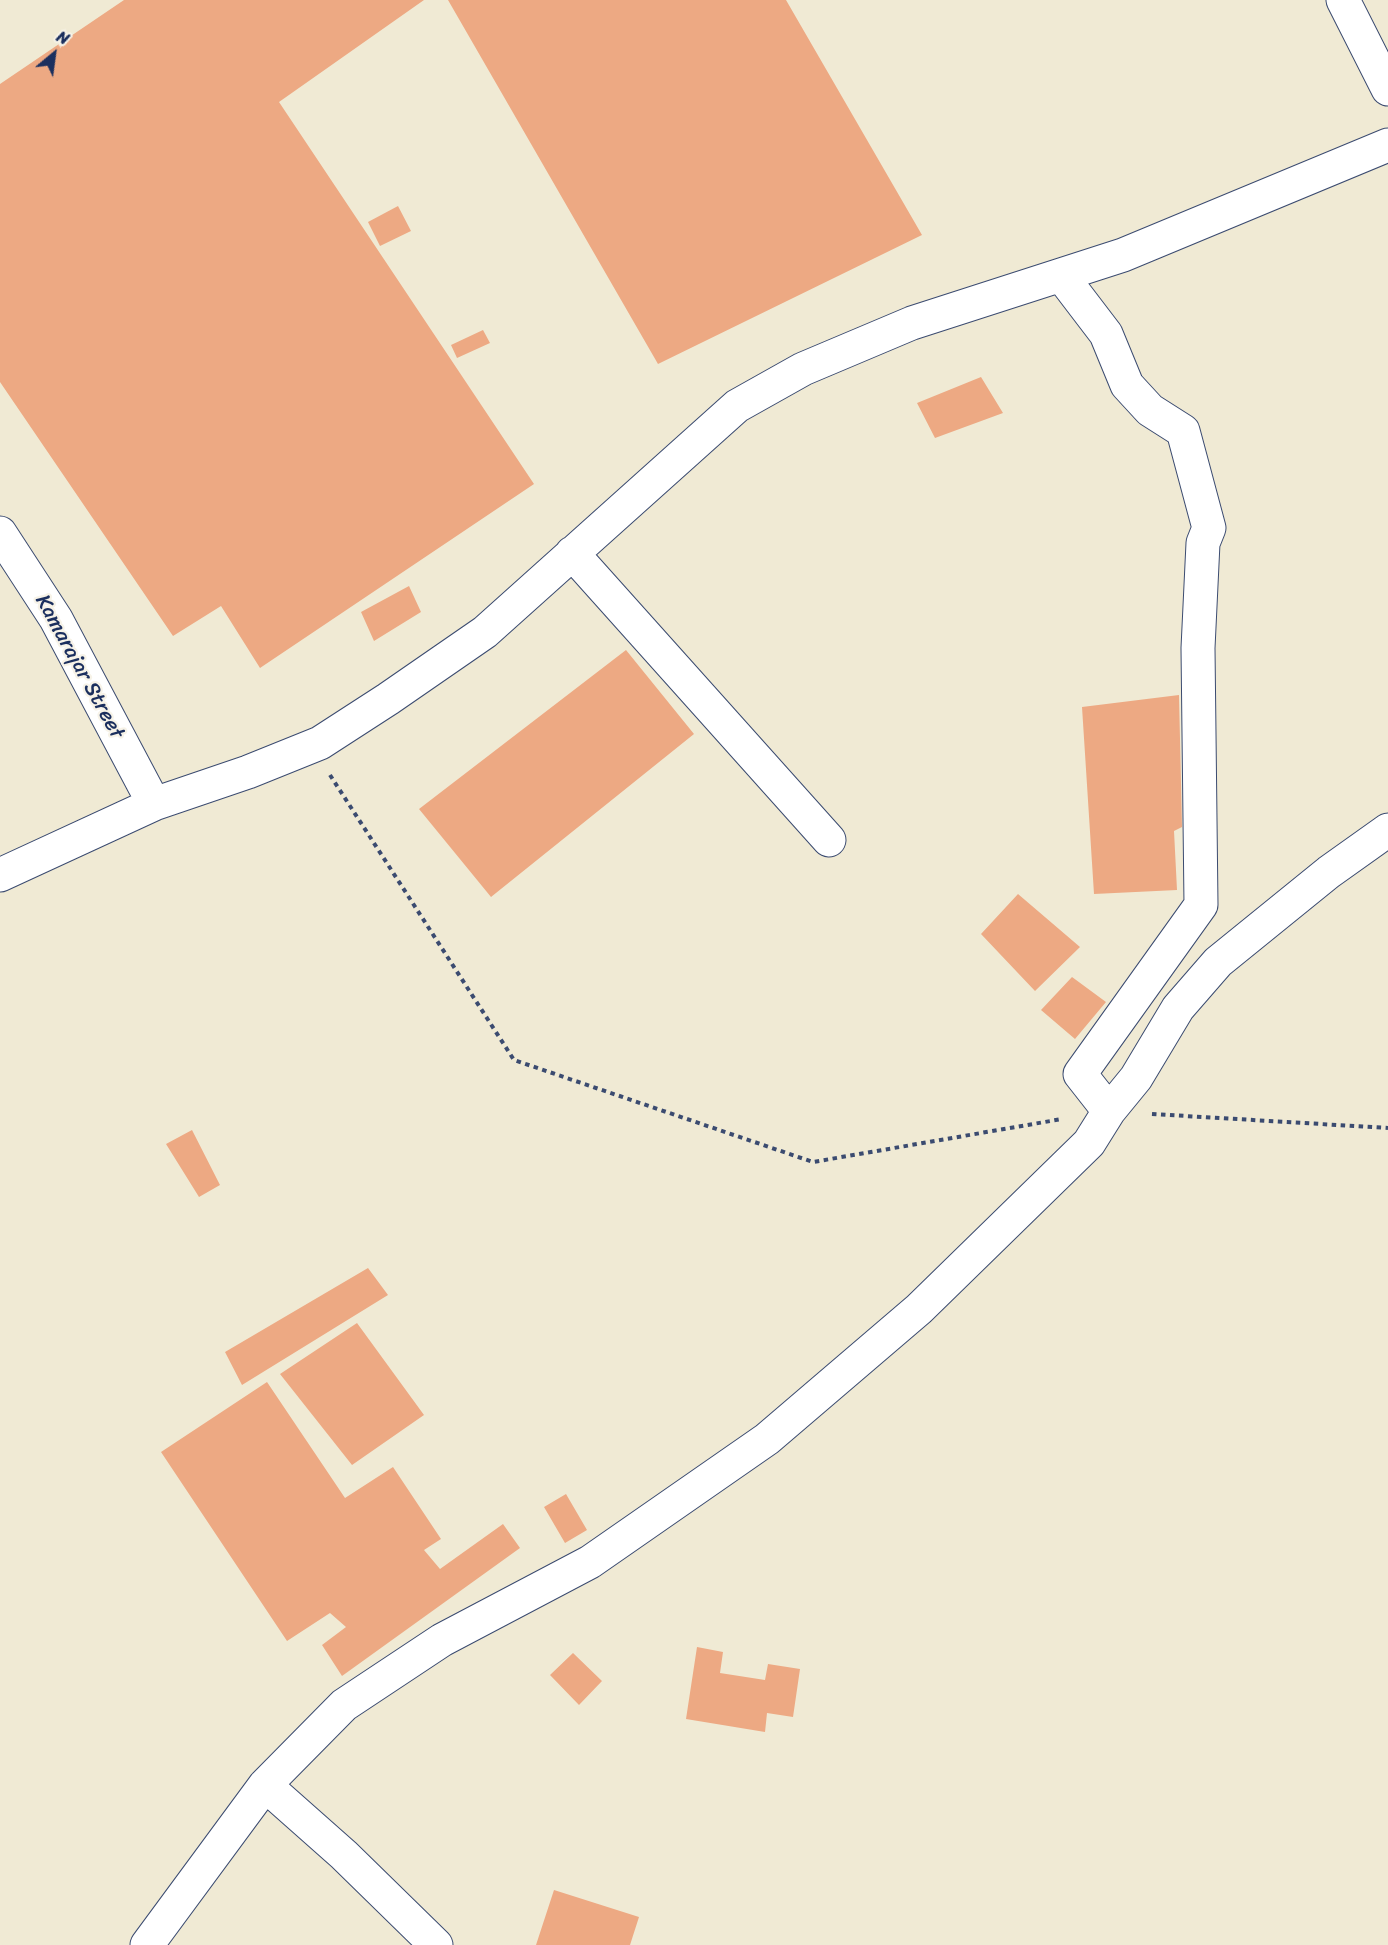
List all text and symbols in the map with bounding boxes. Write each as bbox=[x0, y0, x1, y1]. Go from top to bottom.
text: N bbox=[51, 22, 75, 53]
north arrow bbox=[24, 24, 84, 84]
street label: Kamarajar Street bbox=[29, 591, 129, 743]

